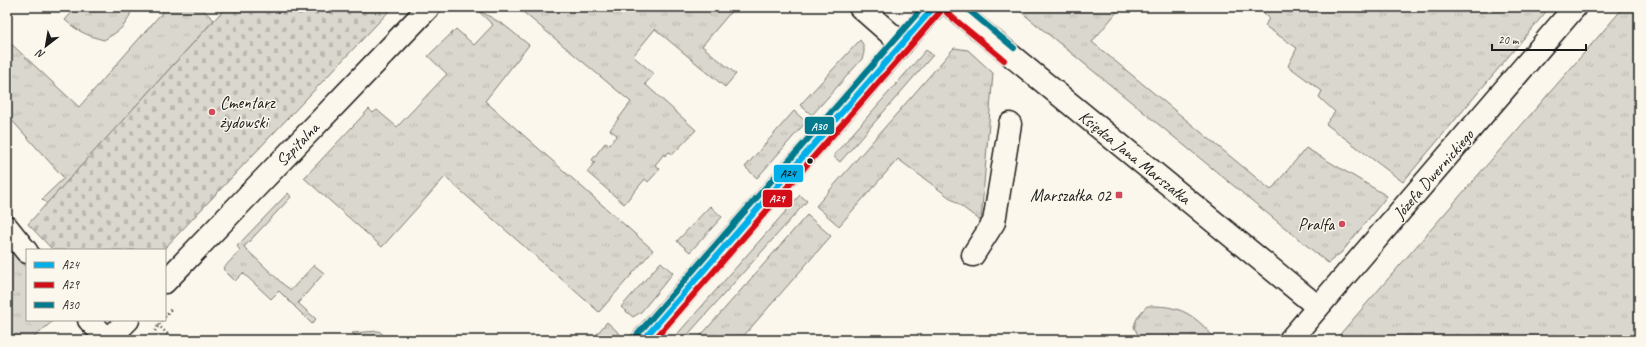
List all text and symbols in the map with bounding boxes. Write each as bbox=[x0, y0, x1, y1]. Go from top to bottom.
north arrow bbox=[26, 26, 66, 66]
scale bar bbox=[1492, 26, 1586, 52]
text: 20 m bbox=[1498, 32, 1520, 48]
text: N bbox=[32, 46, 47, 62]
place label: Cmentarz żydowski bbox=[220, 92, 276, 133]
street label: Księdza Jana Marszałka bbox=[1075, 106, 1196, 210]
marker: Cmentarz żydowski bbox=[207, 107, 217, 117]
street label: Szpitalna bbox=[271, 116, 325, 171]
line badge: A30 bbox=[804, 116, 835, 135]
text: A30 bbox=[811, 119, 828, 133]
street label: Józefa Dwernickiego bbox=[1388, 124, 1479, 224]
unlabelled marker bbox=[805, 156, 815, 166]
line badge: A24 bbox=[773, 164, 804, 183]
text: A24 bbox=[780, 166, 798, 180]
place label: Marszałka 02 bbox=[1030, 185, 1112, 206]
line badge: A29 bbox=[762, 189, 793, 208]
marker: Marszałka 02 bbox=[1114, 190, 1124, 200]
text: A29 bbox=[769, 191, 786, 205]
place label: Pralfa bbox=[1298, 214, 1335, 235]
marker: Pralfa bbox=[1337, 219, 1347, 229]
legend bbox=[26, 249, 166, 321]
text: A24 bbox=[62, 257, 80, 273]
text: A29 bbox=[62, 277, 80, 293]
text: A30 bbox=[62, 297, 80, 313]

